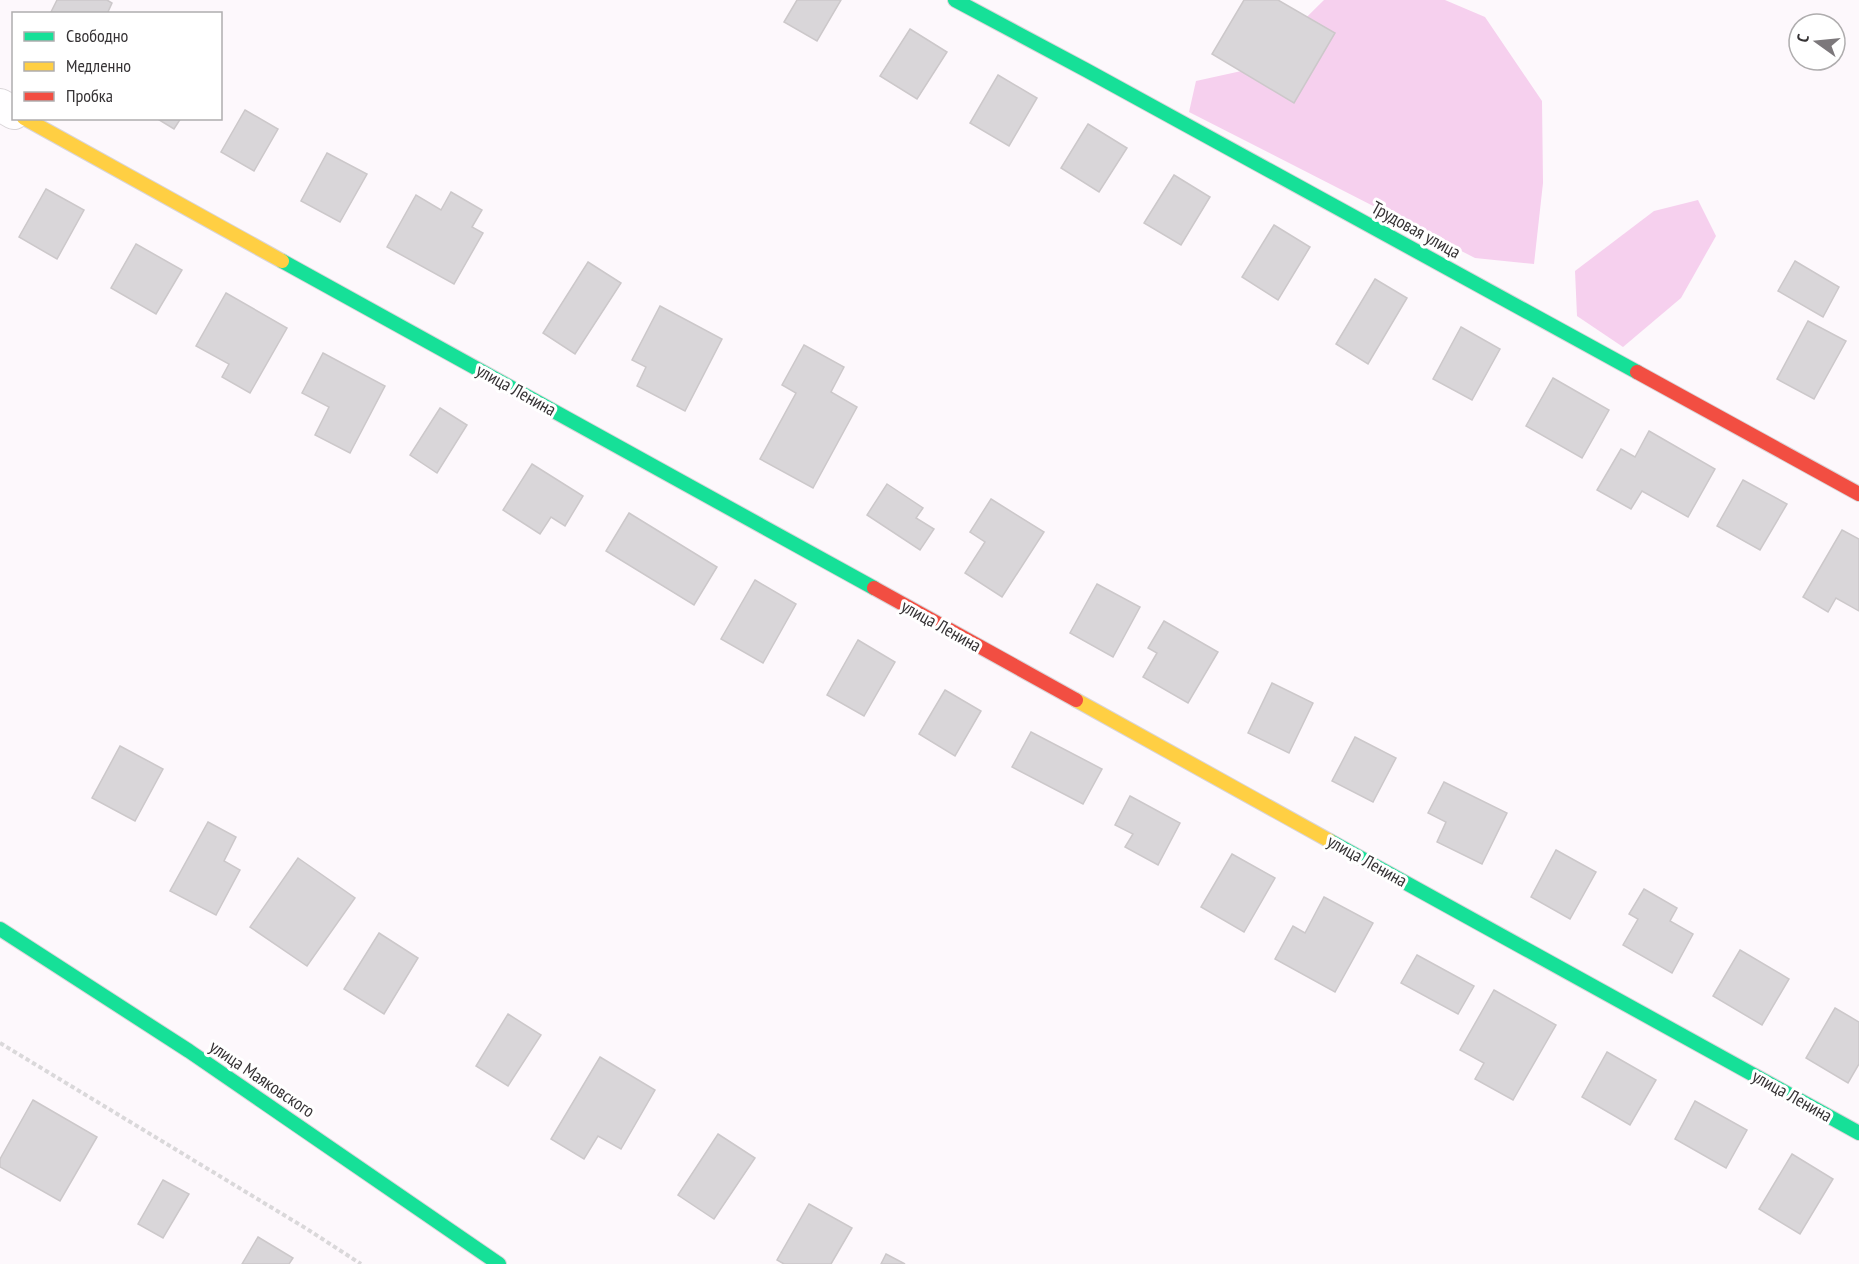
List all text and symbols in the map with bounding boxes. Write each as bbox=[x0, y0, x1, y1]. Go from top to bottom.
legend bbox=[12, 12, 222, 120]
north arrow bbox=[1787, 12, 1847, 72]
text: Свободно bbox=[66, 24, 129, 47]
text: С bbox=[1792, 31, 1813, 44]
text: Медленно bbox=[66, 54, 131, 77]
text: Пробка bbox=[66, 84, 113, 107]
street label: Трудовая улица bbox=[1368, 196, 1465, 263]
street label: улица Ленина bbox=[472, 358, 560, 421]
street label: улица Ленина bbox=[897, 594, 985, 657]
street label: улица Ленина bbox=[1323, 829, 1411, 892]
street label: улица Маяковского bbox=[205, 1035, 320, 1122]
street label: улица Ленина bbox=[1748, 1064, 1836, 1127]

